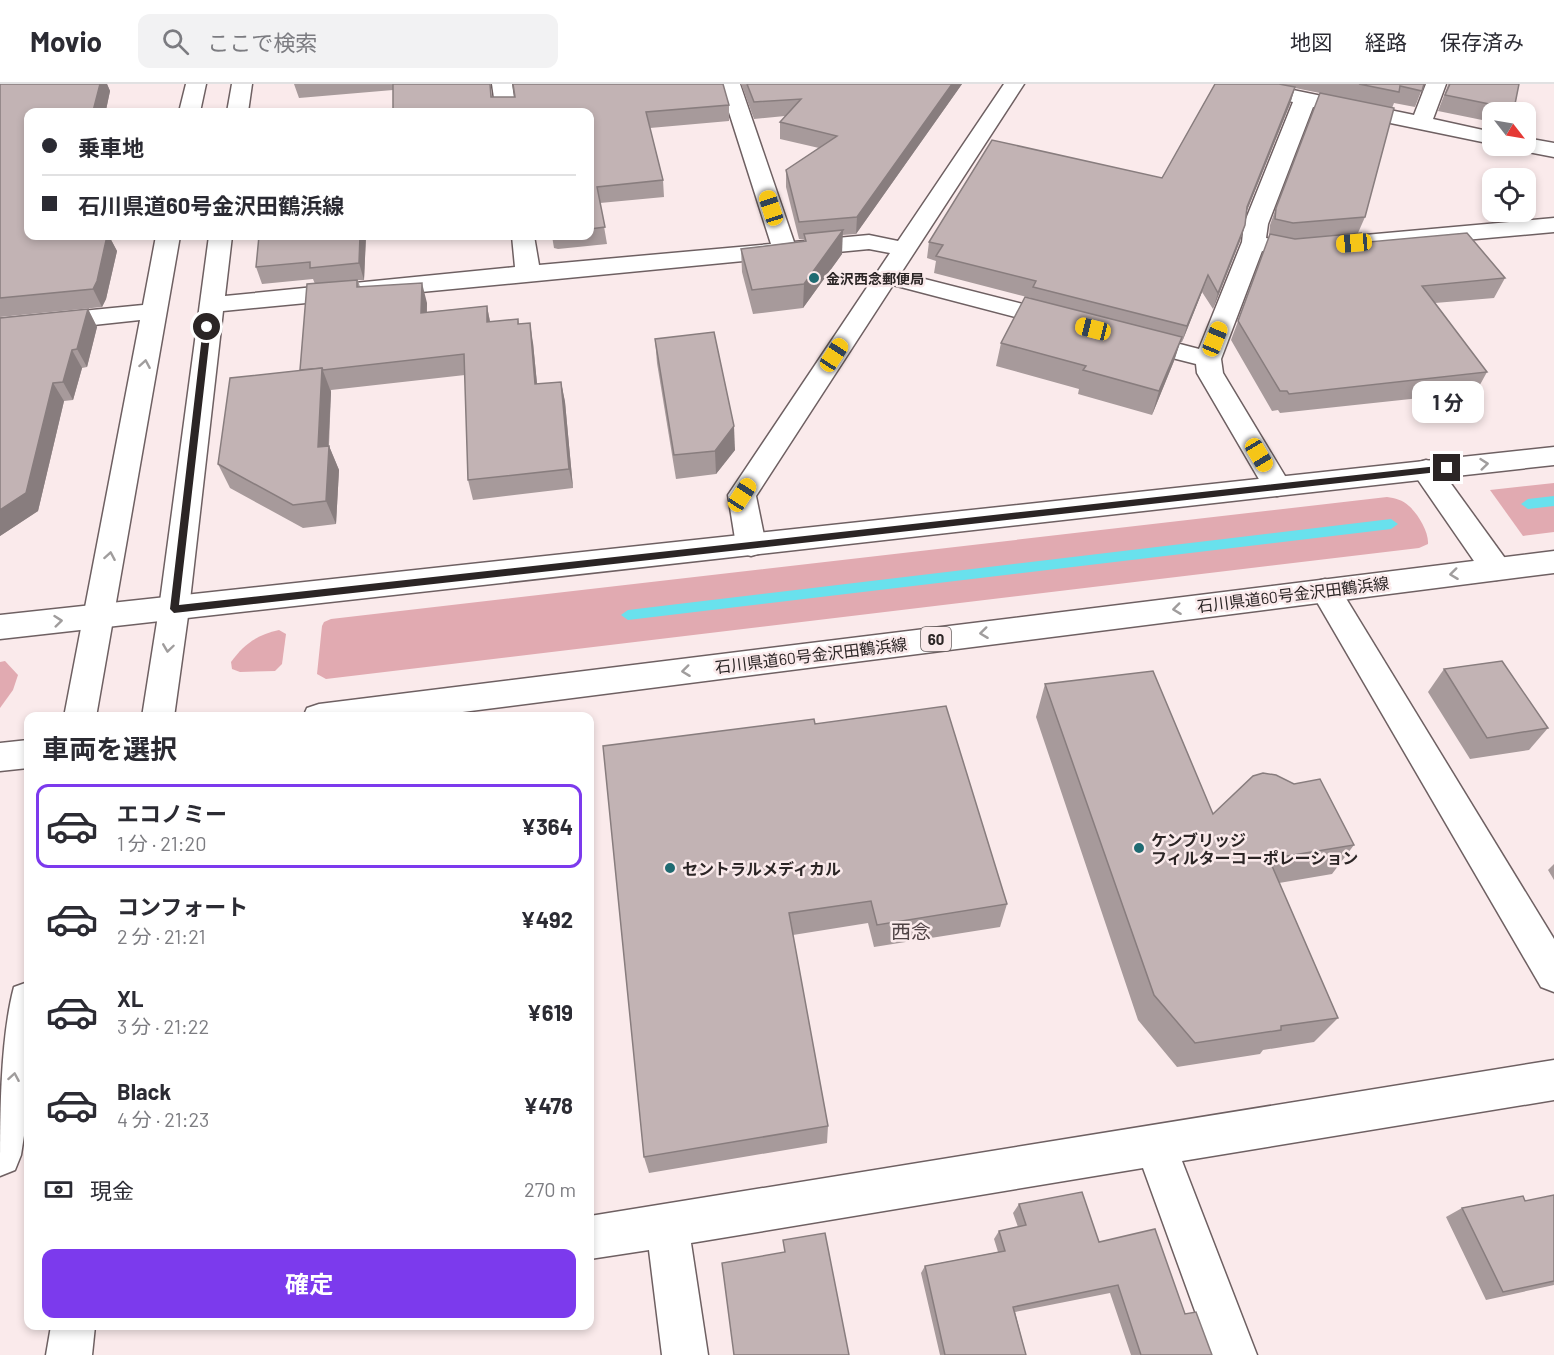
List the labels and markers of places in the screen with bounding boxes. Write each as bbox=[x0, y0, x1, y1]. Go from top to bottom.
place label: 金沢西念郵便局 bbox=[826, 270, 924, 287]
marker: 金沢西念郵便局 bbox=[807, 271, 821, 285]
place label: ケンブリッジ フィルターコーポレーション bbox=[1151, 830, 1358, 867]
marker: ケンブリッジ フィルターコーポレーション bbox=[1132, 841, 1146, 855]
place label: セントラルメディカル bbox=[682, 859, 841, 878]
marker: セントラルメディカル bbox=[663, 861, 677, 875]

